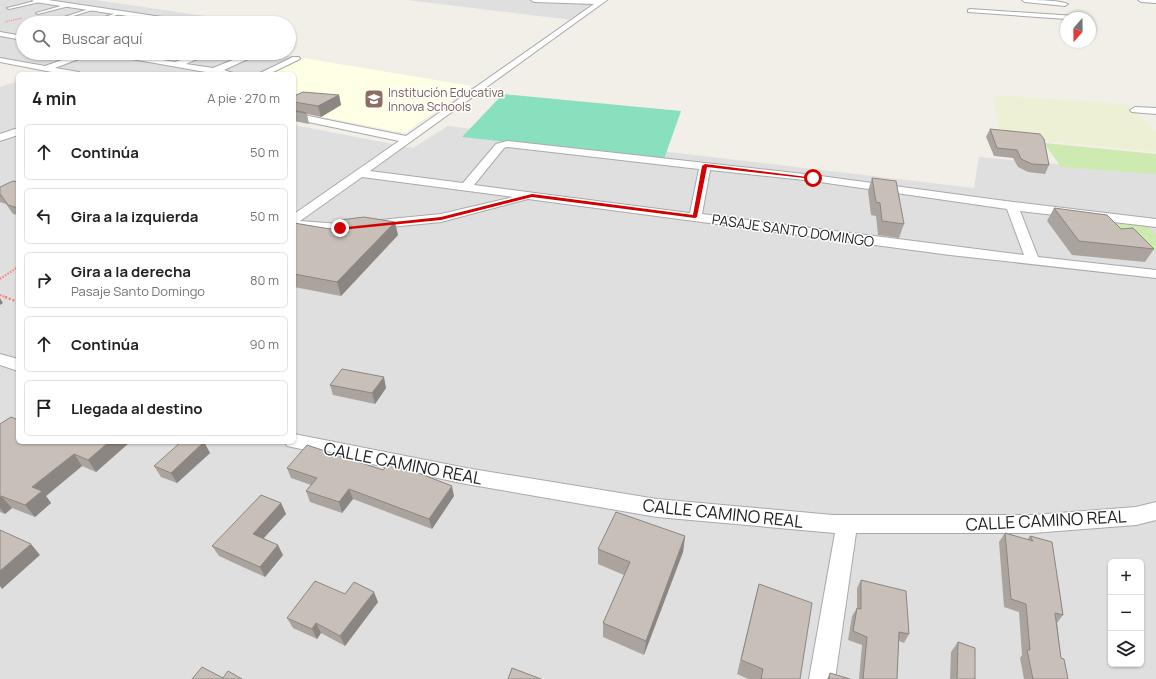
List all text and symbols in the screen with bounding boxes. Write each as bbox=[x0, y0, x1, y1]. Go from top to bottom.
north arrow bbox=[1060, 12, 1096, 48]
search box bbox=[16, 16, 296, 60]
icon: search bbox=[30, 27, 52, 49]
text: Buscar aquí bbox=[62, 28, 143, 49]
place label: Institución Educativa Innova Schools bbox=[388, 84, 504, 115]
text: 4 min bbox=[32, 87, 76, 110]
school or university icon: Institución Educativa Innova Schools bbox=[363, 88, 385, 110]
text: A pie · 270 m bbox=[207, 89, 280, 107]
icon: ahead bbox=[33, 141, 55, 163]
text: Continúa bbox=[71, 142, 139, 163]
text: 50 m bbox=[250, 143, 279, 161]
route start bbox=[804, 169, 822, 187]
icon: left bbox=[33, 205, 55, 227]
text: Gira a la izquierda bbox=[71, 206, 198, 227]
text: 50 m bbox=[250, 207, 279, 225]
street label: PASAJE SANTO DOMINGO bbox=[711, 209, 875, 251]
route end bbox=[331, 219, 349, 237]
text: Gira a la derecha bbox=[71, 261, 191, 282]
icon: right bbox=[33, 269, 55, 291]
text: 80 m bbox=[250, 271, 279, 289]
text: Pasaje Santo Domingo bbox=[71, 282, 205, 300]
icon: ahead bbox=[33, 333, 55, 355]
text: Continúa bbox=[71, 334, 139, 355]
text: 90 m bbox=[249, 335, 279, 353]
icon: arrive bbox=[33, 397, 55, 419]
text: Llegada al destino bbox=[71, 398, 203, 419]
street label: CALLE CAMINO REAL bbox=[322, 436, 485, 490]
street label: CALLE CAMINO REAL bbox=[642, 493, 805, 533]
street label: CALLE CAMINO REAL bbox=[965, 504, 1127, 536]
map controls bbox=[1108, 559, 1144, 667]
button: + bbox=[1108, 559, 1144, 595]
button: − bbox=[1108, 595, 1144, 631]
button: layers bbox=[1108, 631, 1144, 667]

